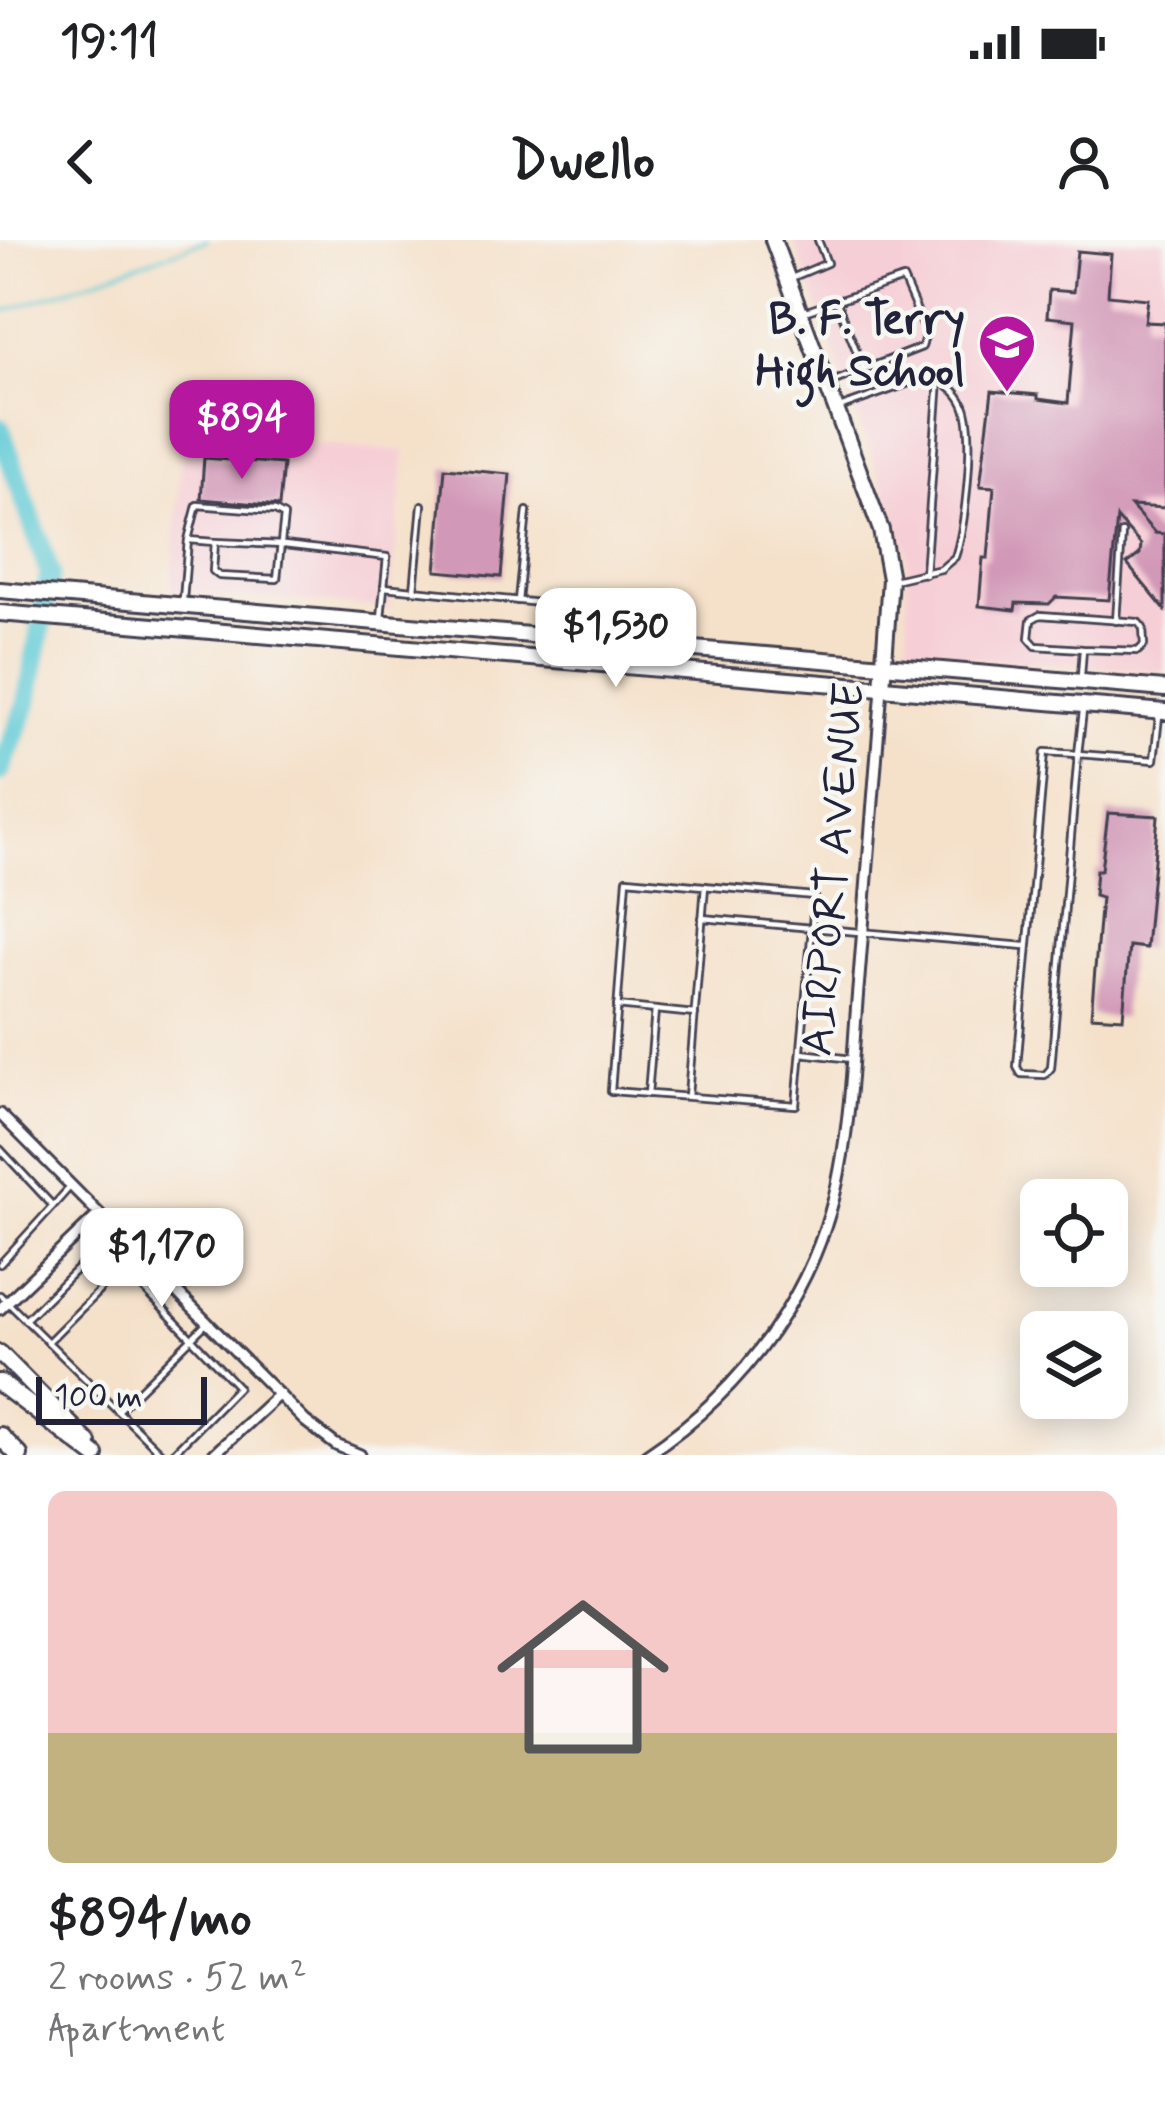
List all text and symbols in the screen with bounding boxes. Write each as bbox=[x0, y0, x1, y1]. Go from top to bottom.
text: 19:11 bbox=[60, 13, 158, 72]
text: Dwello bbox=[510, 127, 655, 198]
icon: back bbox=[48, 129, 114, 195]
icon: person bbox=[1051, 129, 1117, 195]
place label: B. F. Terry High School bbox=[755, 291, 965, 408]
school or university icon: B. F. Terry High School bbox=[976, 312, 1038, 394]
pin: $894 bbox=[171, 380, 313, 482]
text: $894 bbox=[196, 393, 288, 444]
pin: $1,530 bbox=[518, 588, 714, 690]
text: $1,530 bbox=[562, 601, 670, 652]
street label: AIRPORT AVENUE bbox=[789, 680, 880, 1059]
map controls bbox=[1020, 1179, 1128, 1419]
button: locate bbox=[1020, 1179, 1128, 1287]
pin: $1,170 bbox=[64, 1208, 260, 1310]
text: $1,170 bbox=[107, 1221, 217, 1272]
button: layers bbox=[1020, 1311, 1128, 1419]
scale bar bbox=[36, 1371, 207, 1424]
text: 100 m bbox=[54, 1376, 143, 1420]
icon: home bbox=[475, 1569, 691, 1785]
text: $894/mo bbox=[48, 1887, 252, 1953]
text: 2 rooms · 52 m² bbox=[48, 1953, 307, 2004]
text: Apartment bbox=[48, 2004, 225, 2055]

